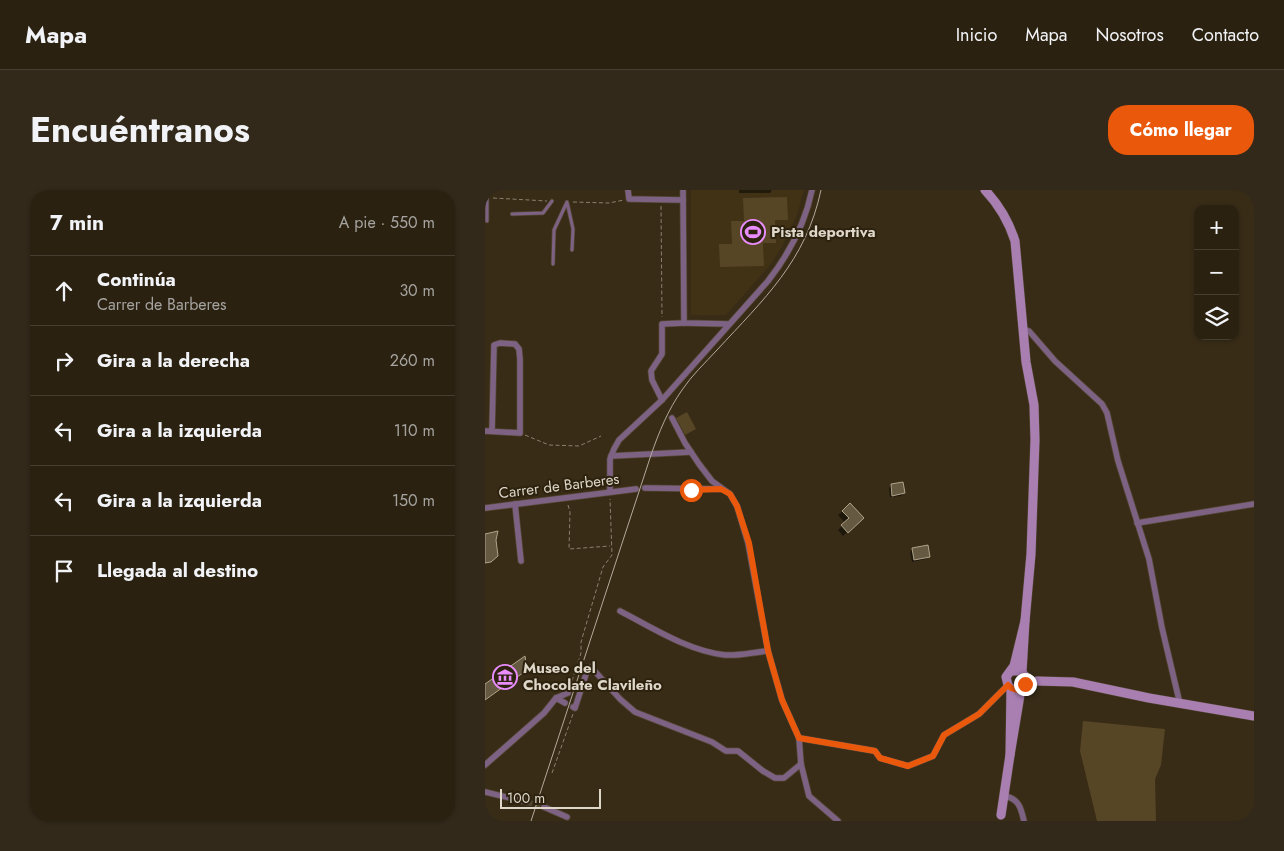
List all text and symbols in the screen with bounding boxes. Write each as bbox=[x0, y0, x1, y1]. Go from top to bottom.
text: Mapa bbox=[25, 17, 87, 52]
text: Inicio bbox=[956, 22, 997, 48]
text: Mapa bbox=[1025, 22, 1067, 48]
text: Nosotros bbox=[1095, 22, 1164, 48]
text: Contacto bbox=[1192, 22, 1259, 48]
text: Encuéntranos bbox=[30, 105, 250, 155]
button: Cómo llegar bbox=[1108, 105, 1254, 155]
map controls bbox=[1194, 205, 1239, 340]
button: + bbox=[1194, 205, 1239, 250]
text: 7 min bbox=[50, 208, 104, 238]
text: A pie · 550 m bbox=[339, 211, 435, 234]
sports icon: Pista deportiva bbox=[740, 219, 766, 245]
place label: Pista deportiva bbox=[771, 221, 876, 243]
button: − bbox=[1194, 250, 1239, 295]
text: Continúa bbox=[97, 266, 176, 293]
icon: ahead bbox=[50, 277, 78, 305]
text: 30 m bbox=[399, 279, 435, 302]
text: Carrer de Barberes bbox=[97, 293, 227, 316]
button: layers bbox=[1194, 295, 1239, 340]
icon: right bbox=[50, 347, 78, 375]
text: Gira a la derecha bbox=[97, 347, 250, 374]
text: 260 m bbox=[390, 349, 435, 372]
icon: left bbox=[50, 417, 78, 445]
text: Gira a la izquierda bbox=[97, 417, 262, 444]
text: 110 m bbox=[394, 419, 435, 442]
street label: Carrer de Barberes bbox=[497, 468, 621, 504]
route start bbox=[680, 479, 703, 502]
icon: left bbox=[50, 487, 78, 515]
text: Gira a la izquierda bbox=[97, 487, 262, 514]
text: 150 m bbox=[392, 489, 435, 512]
icon: arrive bbox=[50, 557, 78, 585]
text: Llegada al destino bbox=[97, 557, 258, 584]
place label: Museo del Chocolate Clavileño bbox=[523, 657, 662, 696]
museum icon: Museo del Chocolate Clavileño bbox=[492, 664, 518, 690]
route end bbox=[1014, 673, 1037, 696]
scale bar bbox=[500, 786, 601, 809]
text: 100 m bbox=[507, 788, 545, 808]

